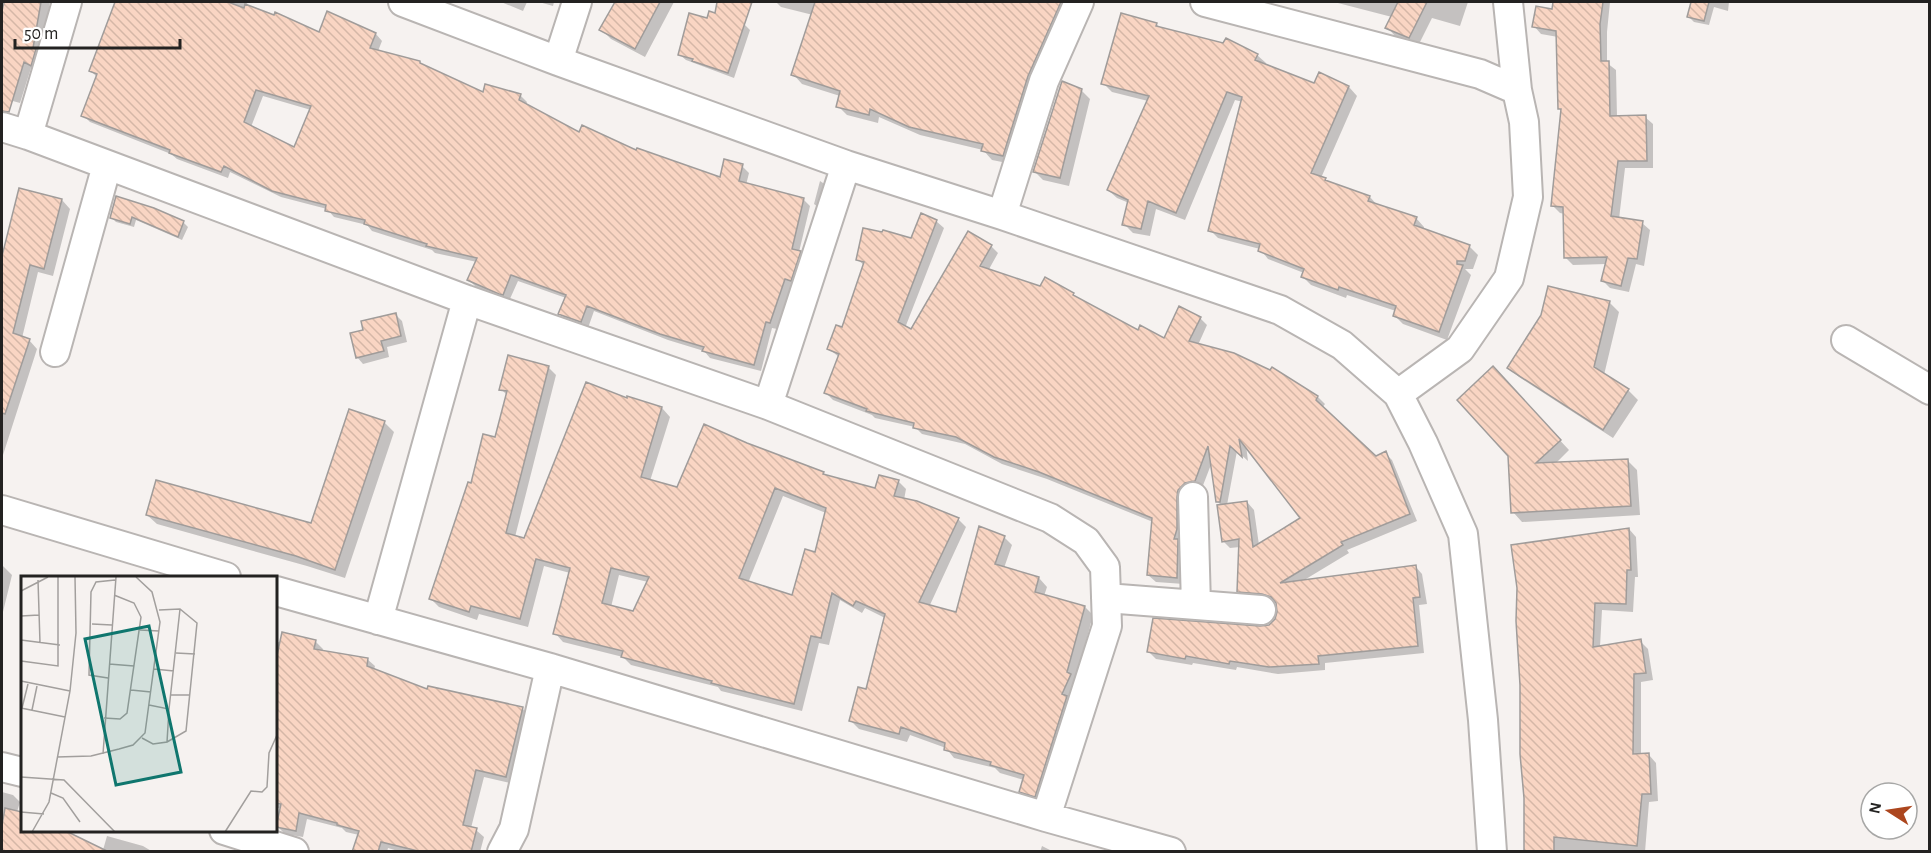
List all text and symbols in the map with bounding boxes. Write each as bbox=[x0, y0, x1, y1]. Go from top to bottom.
scale bar bbox=[15, 12, 180, 50]
text: 50 m bbox=[24, 25, 58, 43]
inset map bbox=[21, 576, 278, 832]
north arrow bbox=[1859, 781, 1919, 841]
text: N bbox=[1866, 801, 1884, 815]

